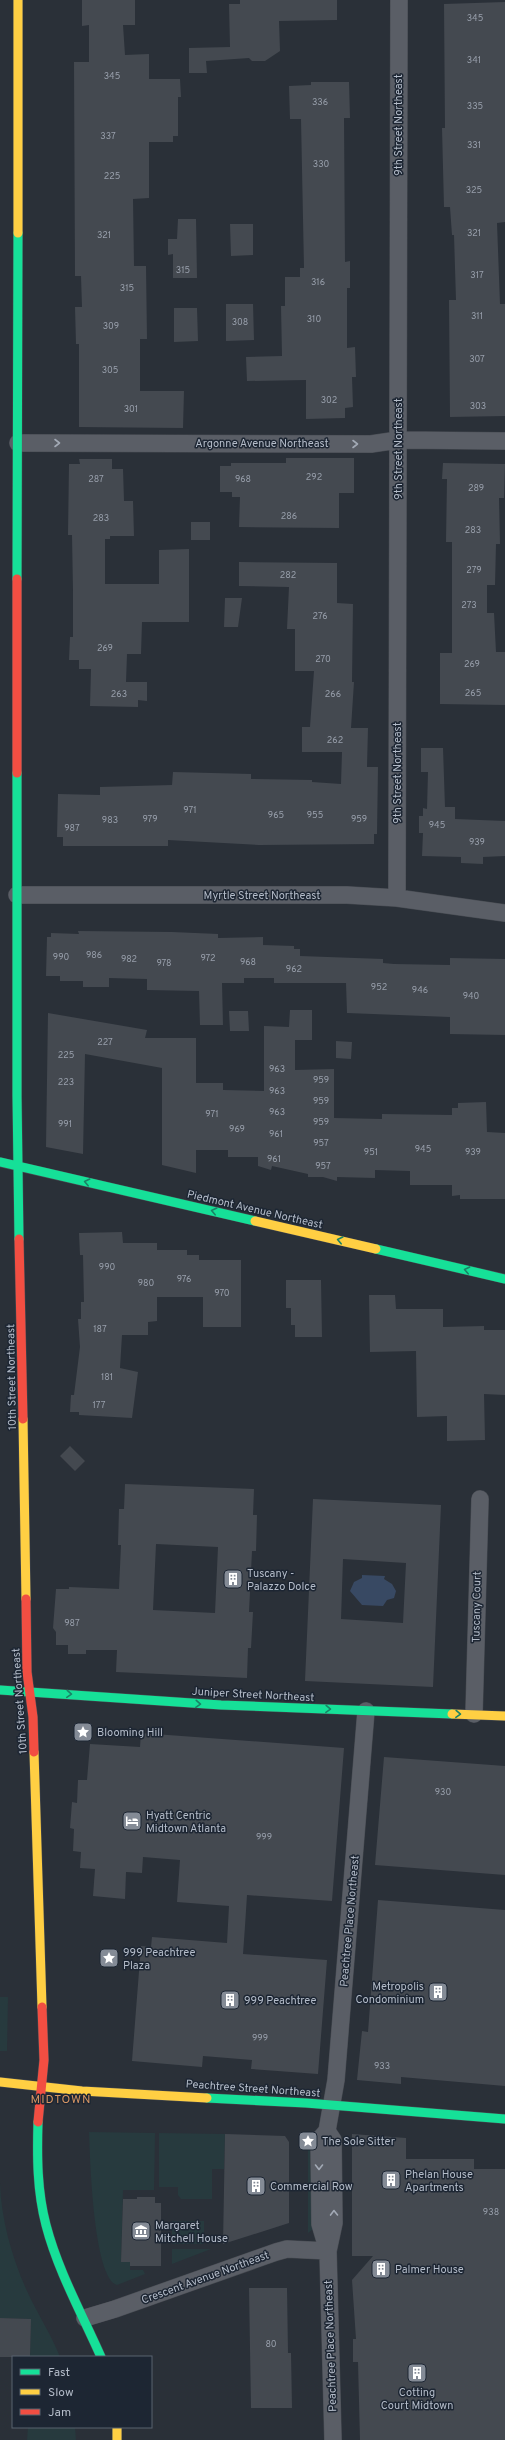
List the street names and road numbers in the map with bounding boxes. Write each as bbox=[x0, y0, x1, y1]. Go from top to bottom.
street label: 9th Street Northeast bbox=[392, 74, 406, 176]
street label: 9th Street Northeast bbox=[392, 398, 406, 500]
street label: Argonne Avenue Northeast bbox=[195, 437, 329, 451]
street label: 9th Street Northeast bbox=[391, 722, 405, 824]
street label: Myrtle Street Northeast bbox=[204, 889, 320, 903]
street label: Piedmont Avenue Northeast bbox=[186, 1188, 324, 1232]
street label: 10th Street Northeast bbox=[4, 1324, 20, 1430]
street label: Tuscany Court bbox=[469, 1571, 485, 1643]
street label: 10th Street Northeast bbox=[9, 1647, 31, 1754]
street label: Juniper Street Northeast bbox=[191, 1685, 315, 1705]
street label: Peachtree Place Northeast bbox=[337, 1855, 363, 1987]
street label: Peachtree Street Northeast bbox=[185, 2077, 321, 2101]
street label: Crescent Avenue Northeast bbox=[140, 2248, 271, 2308]
street label: Peachtree Place Northeast bbox=[322, 2280, 340, 2412]

